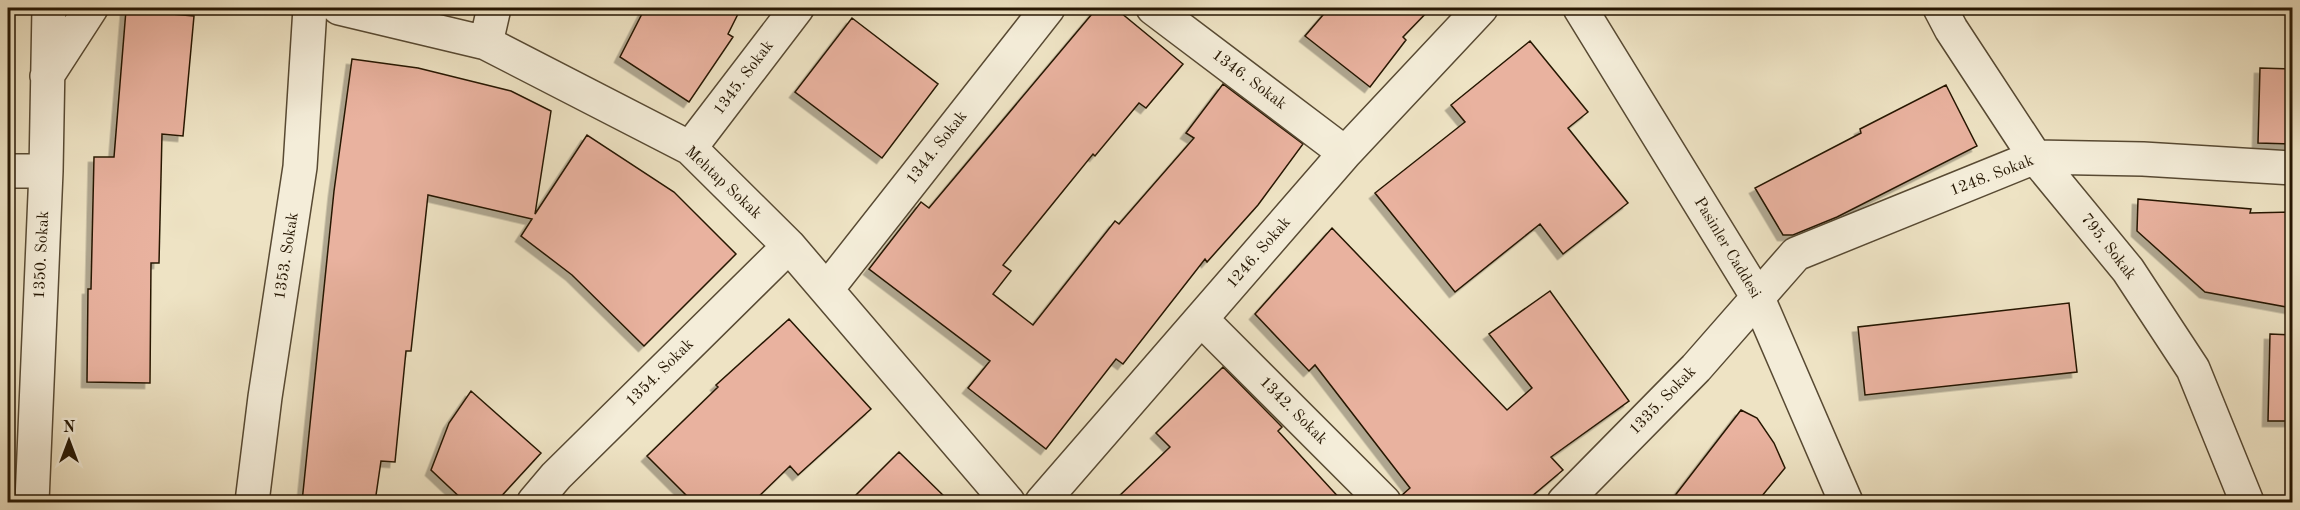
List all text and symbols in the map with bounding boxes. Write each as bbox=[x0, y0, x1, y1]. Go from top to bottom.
street label: 1345. Sokak bbox=[711, 38, 777, 118]
street label: 1346. Sokak bbox=[1209, 47, 1289, 113]
street label: 1344. Sokak bbox=[903, 108, 971, 188]
street label: Mehtap Sokak bbox=[682, 144, 764, 222]
street label: 1248. Sokak bbox=[1948, 153, 2036, 199]
street label: Pasinler Caddesi bbox=[1691, 195, 1763, 301]
street label: 1350. Sokak bbox=[32, 210, 52, 300]
street label: 1353. Sokak bbox=[272, 211, 302, 301]
street label: 795. Sokak bbox=[2077, 211, 2139, 283]
street label: 1246. Sokak bbox=[1224, 214, 1294, 292]
street label: 1354. Sokak bbox=[623, 336, 697, 410]
street label: 1335. Sokak bbox=[1627, 364, 1699, 438]
street label: 1342. Sokak bbox=[1256, 374, 1330, 448]
north arrow bbox=[39, 411, 99, 471]
text: N bbox=[63, 420, 76, 436]

